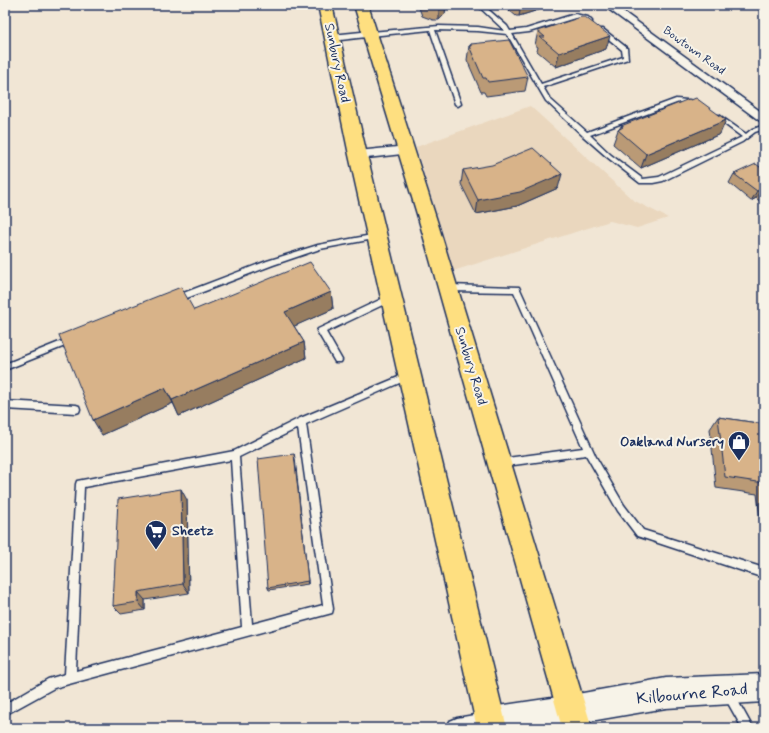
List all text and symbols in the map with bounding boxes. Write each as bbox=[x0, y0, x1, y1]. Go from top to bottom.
street label: Sunbury Road bbox=[320, 22, 354, 104]
street label: Bowtown Road bbox=[660, 23, 728, 79]
street label: Sunbury Road bbox=[451, 325, 491, 407]
shop icon: Oakland Nursery bbox=[726, 429, 752, 462]
place label: Oakland Nursery bbox=[620, 433, 725, 451]
supermarket icon: Sheetz bbox=[143, 518, 169, 551]
place label: Sheetz bbox=[172, 522, 214, 540]
street label: Kilbourne Road bbox=[635, 678, 749, 710]

